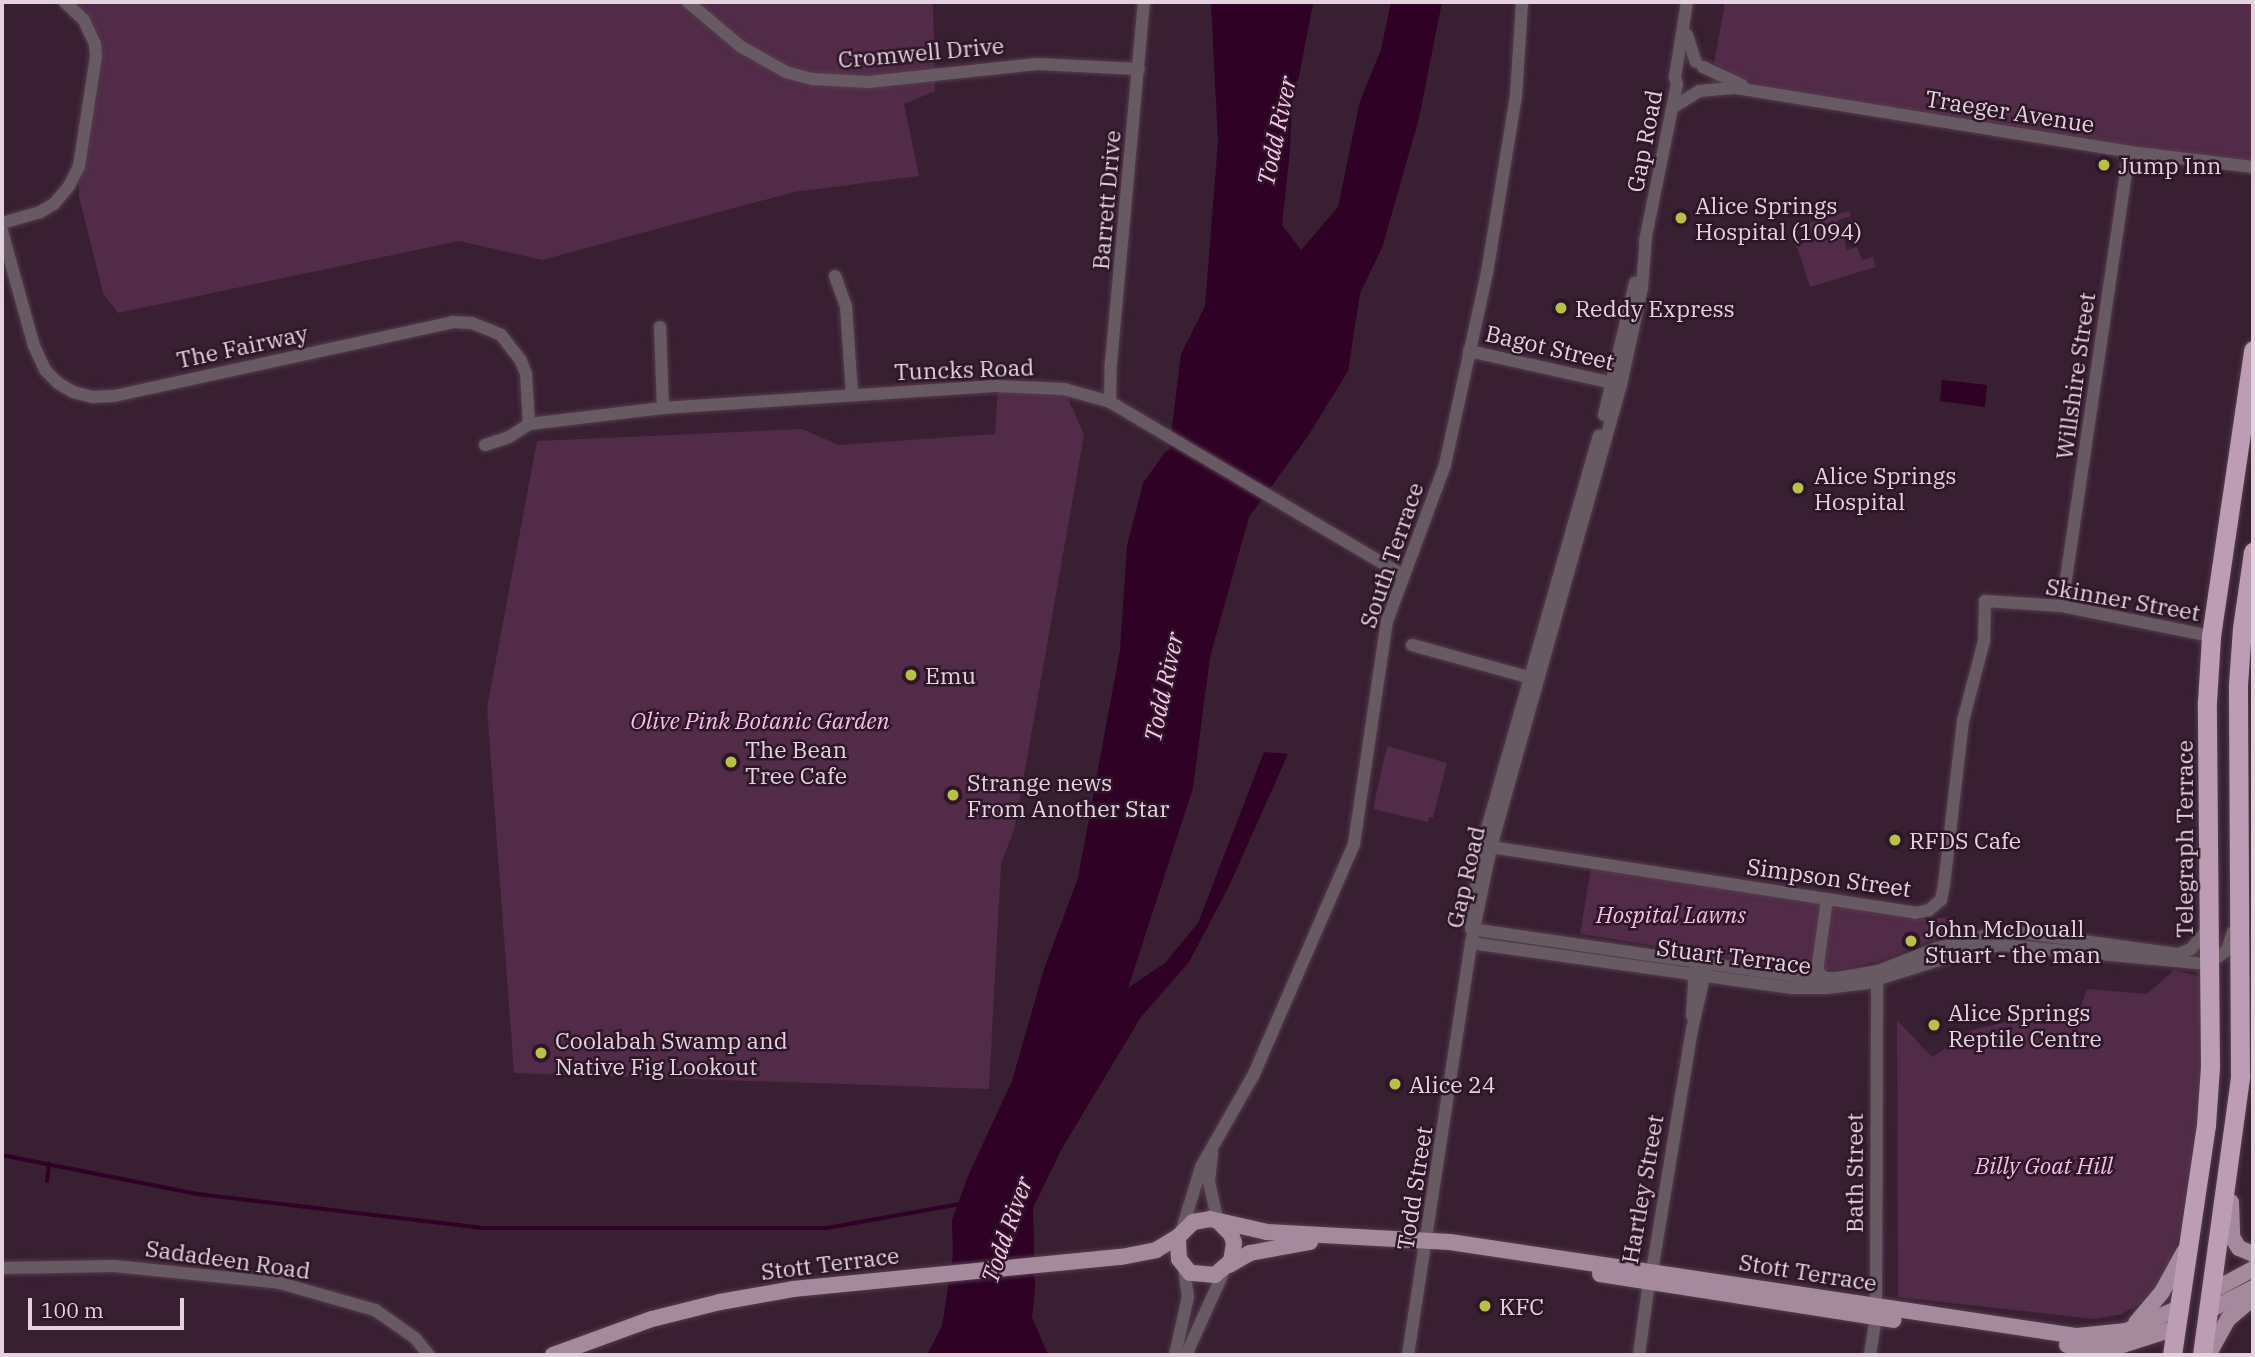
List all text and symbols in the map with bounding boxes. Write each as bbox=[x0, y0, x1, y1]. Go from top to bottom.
street label: Cromwell Drive bbox=[837, 31, 1005, 73]
water label: Todd River bbox=[1251, 74, 1303, 188]
street label: Traeger Avenue bbox=[1923, 84, 2097, 138]
street label: Gap Road bbox=[1621, 87, 1667, 195]
street label: Barrett Drive bbox=[1086, 129, 1126, 271]
place label: Jump Inn bbox=[2118, 151, 2221, 179]
marker: Jump Inn bbox=[2096, 157, 2112, 173]
place label: Alice Springs Hospital (1094) bbox=[1695, 191, 1862, 245]
marker: Alice Springs Hospital (1094) bbox=[1673, 210, 1689, 226]
street label: Willshire Street bbox=[2050, 291, 2100, 461]
place label: Reddy Express bbox=[1575, 294, 1735, 322]
marker: Reddy Express bbox=[1553, 300, 1569, 316]
street label: The Fairway bbox=[174, 319, 310, 373]
street label: Bagot Street bbox=[1483, 319, 1617, 375]
street label: Tuncks Road bbox=[893, 353, 1035, 385]
place label: Alice Springs Hospital bbox=[1814, 461, 1956, 515]
marker: Alice Springs Hospital bbox=[1788, 478, 1808, 498]
street label: South Terrace bbox=[1353, 479, 1429, 631]
street label: Skinner Street bbox=[2044, 572, 2202, 626]
water label: Todd River bbox=[1138, 630, 1190, 744]
place label: Emu bbox=[925, 661, 976, 689]
marker: Emu bbox=[903, 667, 919, 683]
park label: Olive Pink Botanic Garden bbox=[630, 706, 890, 734]
place label: The Bean Tree Cafe bbox=[745, 735, 847, 789]
street label: Telegraph Terrace bbox=[2170, 740, 2198, 938]
marker: The Bean Tree Cafe bbox=[723, 754, 739, 770]
place label: Strange news From Another Star bbox=[967, 768, 1169, 822]
marker: Strange news From Another Star bbox=[945, 787, 961, 803]
street label: Gap Road bbox=[1440, 823, 1490, 931]
place label: RFDS Cafe bbox=[1909, 826, 2021, 854]
marker: RFDS Cafe bbox=[1887, 832, 1903, 848]
street label: Simpson Street bbox=[1745, 852, 1913, 902]
park label: Hospital Lawns bbox=[1596, 900, 1746, 928]
place label: John McDouall Stuart - the man bbox=[1925, 914, 2101, 968]
street label: Stuart Terrace bbox=[1655, 933, 1813, 979]
marker: John McDouall Stuart - the man bbox=[1903, 933, 1919, 949]
place label: Alice Springs Reptile Centre bbox=[1948, 998, 2102, 1052]
marker: Alice Springs Reptile Centre bbox=[1926, 1017, 1942, 1033]
place label: Coolabah Swamp and Native Fig Lookout bbox=[555, 1026, 788, 1080]
marker: Coolabah Swamp and Native Fig Lookout bbox=[533, 1045, 549, 1061]
place label: Alice 24 bbox=[1409, 1070, 1496, 1098]
marker: Alice 24 bbox=[1387, 1076, 1403, 1092]
street label: Hartley Street bbox=[1615, 1112, 1669, 1266]
street label: Bath Street bbox=[1840, 1113, 1868, 1233]
street label: Todd Street bbox=[1391, 1124, 1437, 1252]
park label: Billy Goat Hill bbox=[1975, 1151, 2113, 1179]
water label: Todd River bbox=[975, 1173, 1039, 1287]
street label: Sadadeen Road bbox=[144, 1234, 312, 1284]
street label: Stott Terrace bbox=[759, 1241, 901, 1285]
street label: Stott Terrace bbox=[1737, 1247, 1879, 1297]
scale bar bbox=[32, 1284, 187, 1328]
place label: KFC bbox=[1499, 1292, 1544, 1320]
text: 100 m bbox=[41, 1296, 104, 1324]
marker: KFC bbox=[1477, 1298, 1493, 1314]

